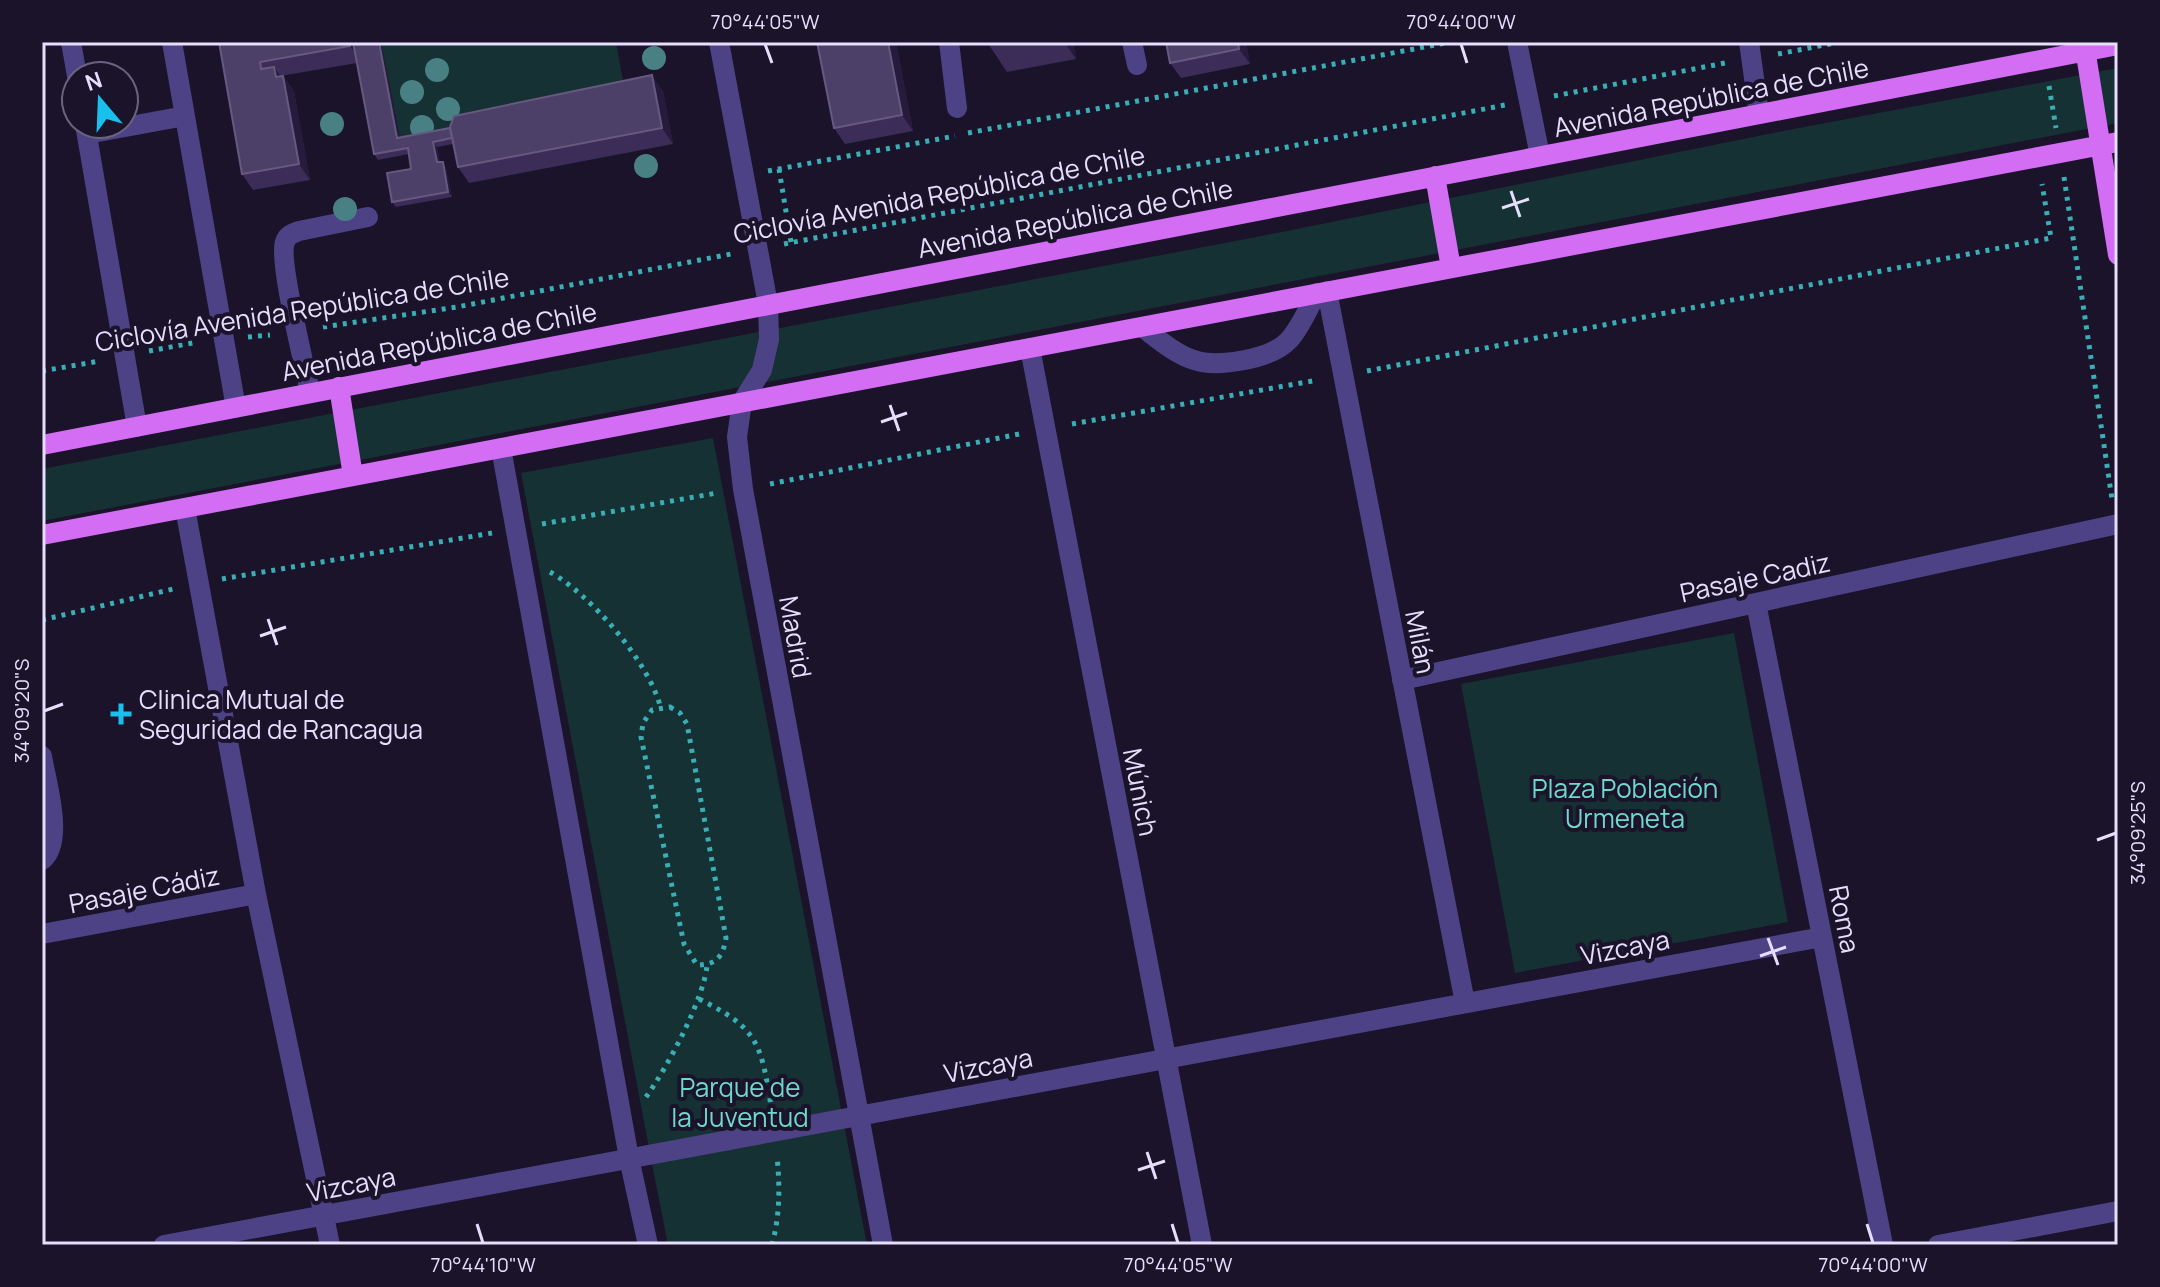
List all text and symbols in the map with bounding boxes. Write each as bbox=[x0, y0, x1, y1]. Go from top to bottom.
text: 70°44'05"W bbox=[711, 8, 820, 35]
text: 70°44'00"W bbox=[1406, 8, 1516, 35]
street label: Avenida República de Chile bbox=[1550, 49, 1872, 145]
north arrow bbox=[60, 60, 140, 140]
text: N bbox=[81, 64, 106, 98]
street label: Ciclovía Avenida República de Chile bbox=[731, 139, 1147, 249]
street label: Avenida República de Chile bbox=[915, 172, 1235, 264]
street label: Ciclovía Avenida República de Chile bbox=[93, 261, 511, 357]
street label: Avenida República de Chile bbox=[279, 295, 599, 387]
street label: Pasaje Cadiz bbox=[1677, 544, 1833, 610]
street label: Madrid bbox=[771, 593, 821, 681]
street label: Milán bbox=[1397, 607, 1445, 677]
text: 34°09'20"S bbox=[8, 659, 35, 763]
place label: Clinica Mutual de Seguridad de Rancagua bbox=[139, 681, 423, 747]
marker: Clinica Mutual de Seguridad de Rancagua bbox=[110, 703, 132, 725]
street label: Múnich bbox=[1115, 745, 1167, 839]
park label: Plaza Población Urmeneta bbox=[1532, 770, 1718, 836]
text: 34°09'25"S bbox=[2124, 781, 2151, 885]
street label: Pasaje Cádiz bbox=[66, 857, 222, 921]
street label: Roma bbox=[1821, 882, 1869, 956]
street label: Vizcaya bbox=[1578, 921, 1672, 973]
street label: Vizcaya bbox=[941, 1039, 1035, 1091]
park label: Parque de la Juventud bbox=[671, 1069, 809, 1135]
street label: Vizcaya bbox=[304, 1158, 398, 1210]
text: 70°44'10"W bbox=[430, 1251, 536, 1278]
text: 70°44'05"W bbox=[1124, 1251, 1233, 1278]
text: 70°44'00"W bbox=[1818, 1251, 1928, 1278]

